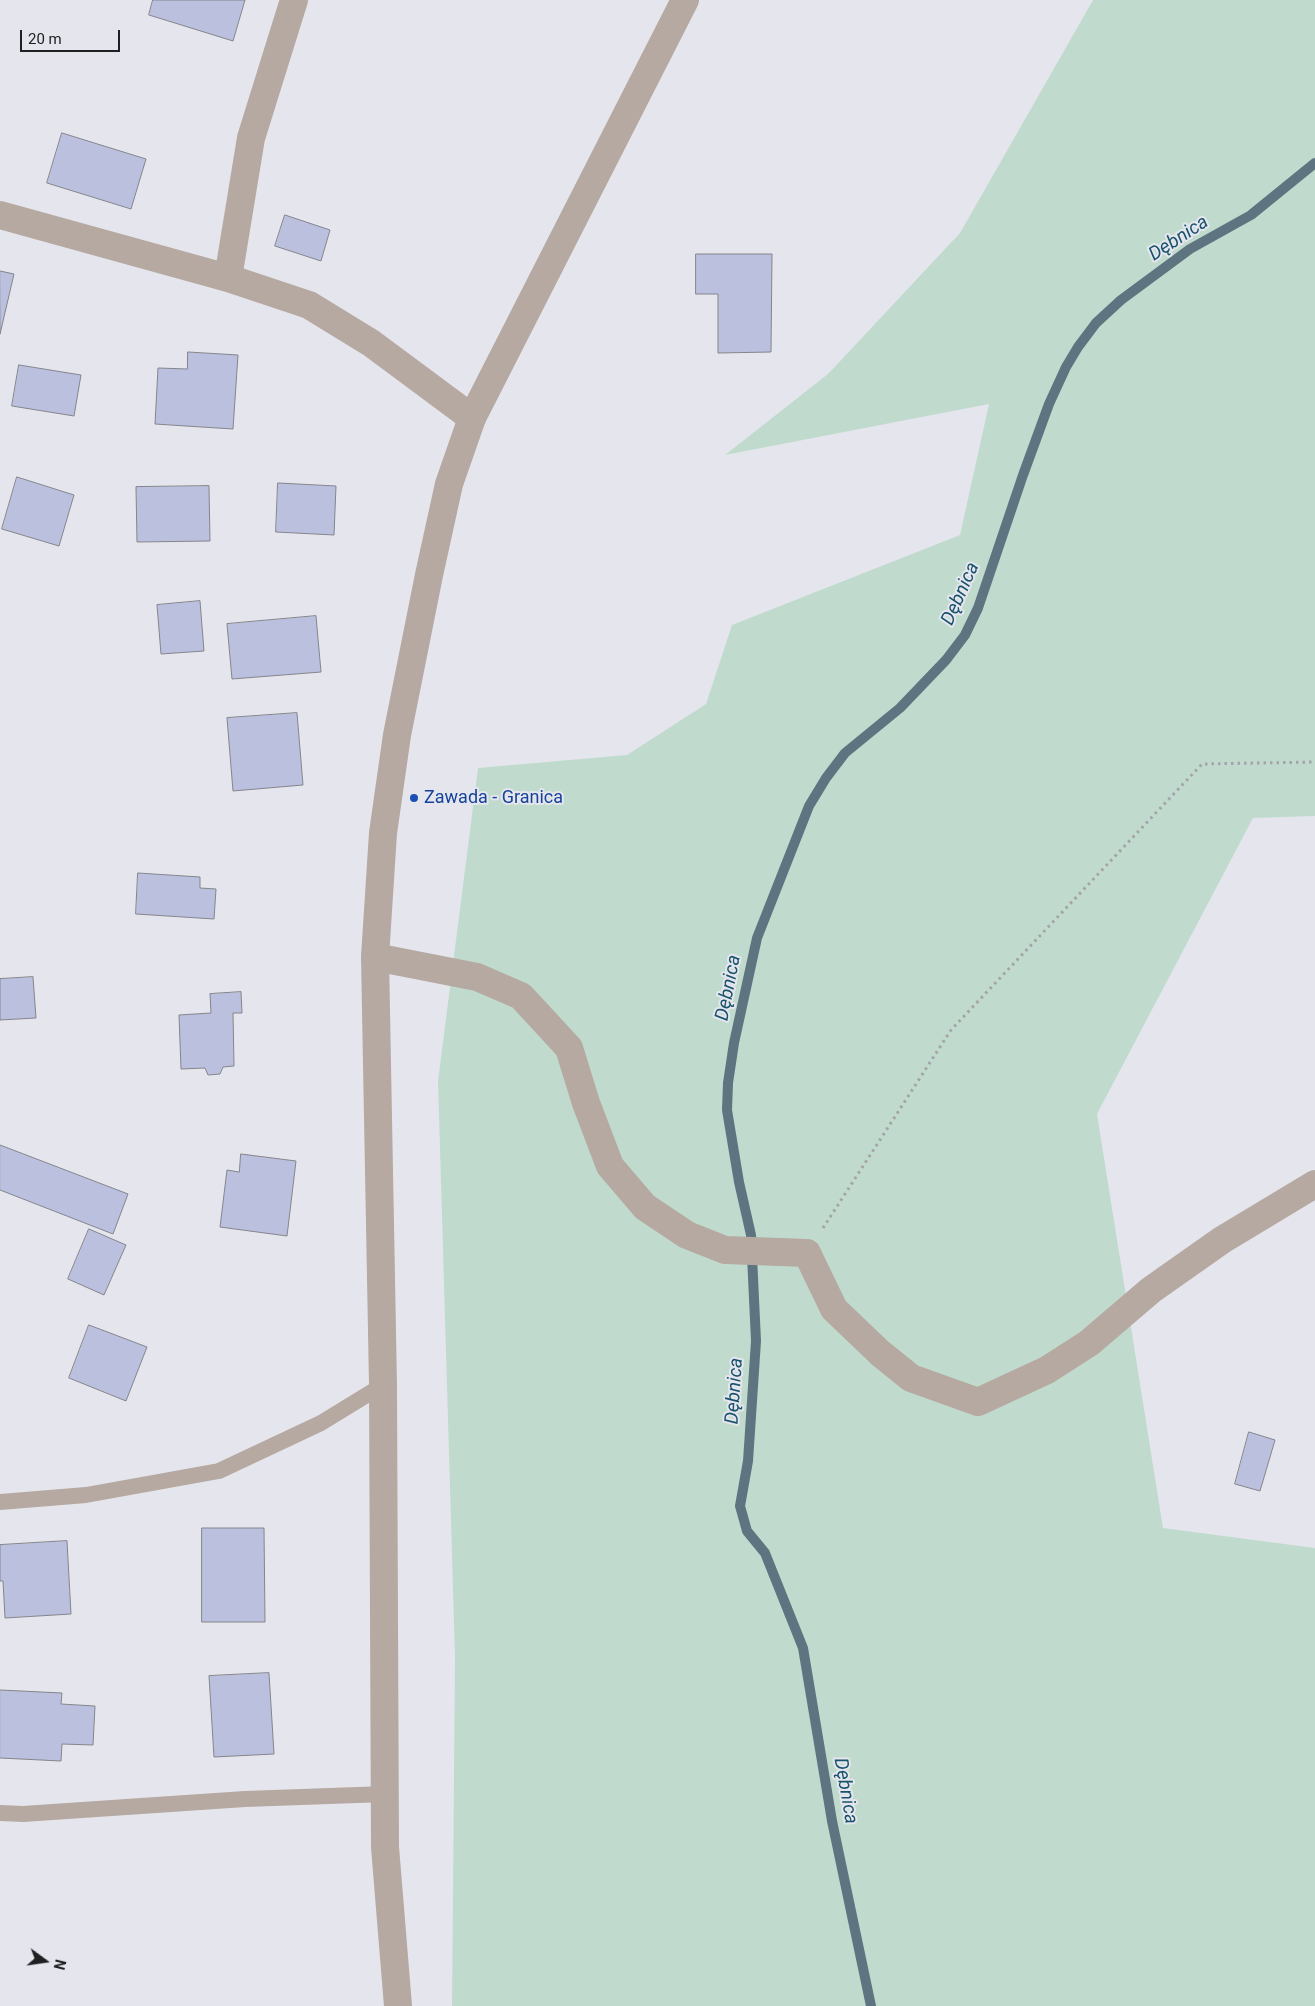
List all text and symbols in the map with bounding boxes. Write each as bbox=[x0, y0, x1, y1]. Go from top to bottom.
scale bar bbox=[22, 20, 122, 52]
text: 20 m bbox=[28, 30, 62, 48]
water label: Dębnica bbox=[1145, 211, 1213, 267]
water label: Dębnica bbox=[937, 559, 985, 629]
place label: Zawada - Granica bbox=[424, 787, 563, 809]
marker: Zawada - Granica bbox=[408, 792, 420, 804]
water label: Dębnica bbox=[711, 953, 747, 1023]
water label: Dębnica bbox=[721, 1357, 749, 1425]
water label: Dębnica bbox=[828, 1756, 862, 1826]
north arrow bbox=[20, 1936, 70, 1986]
text: N bbox=[51, 1958, 69, 1971]

